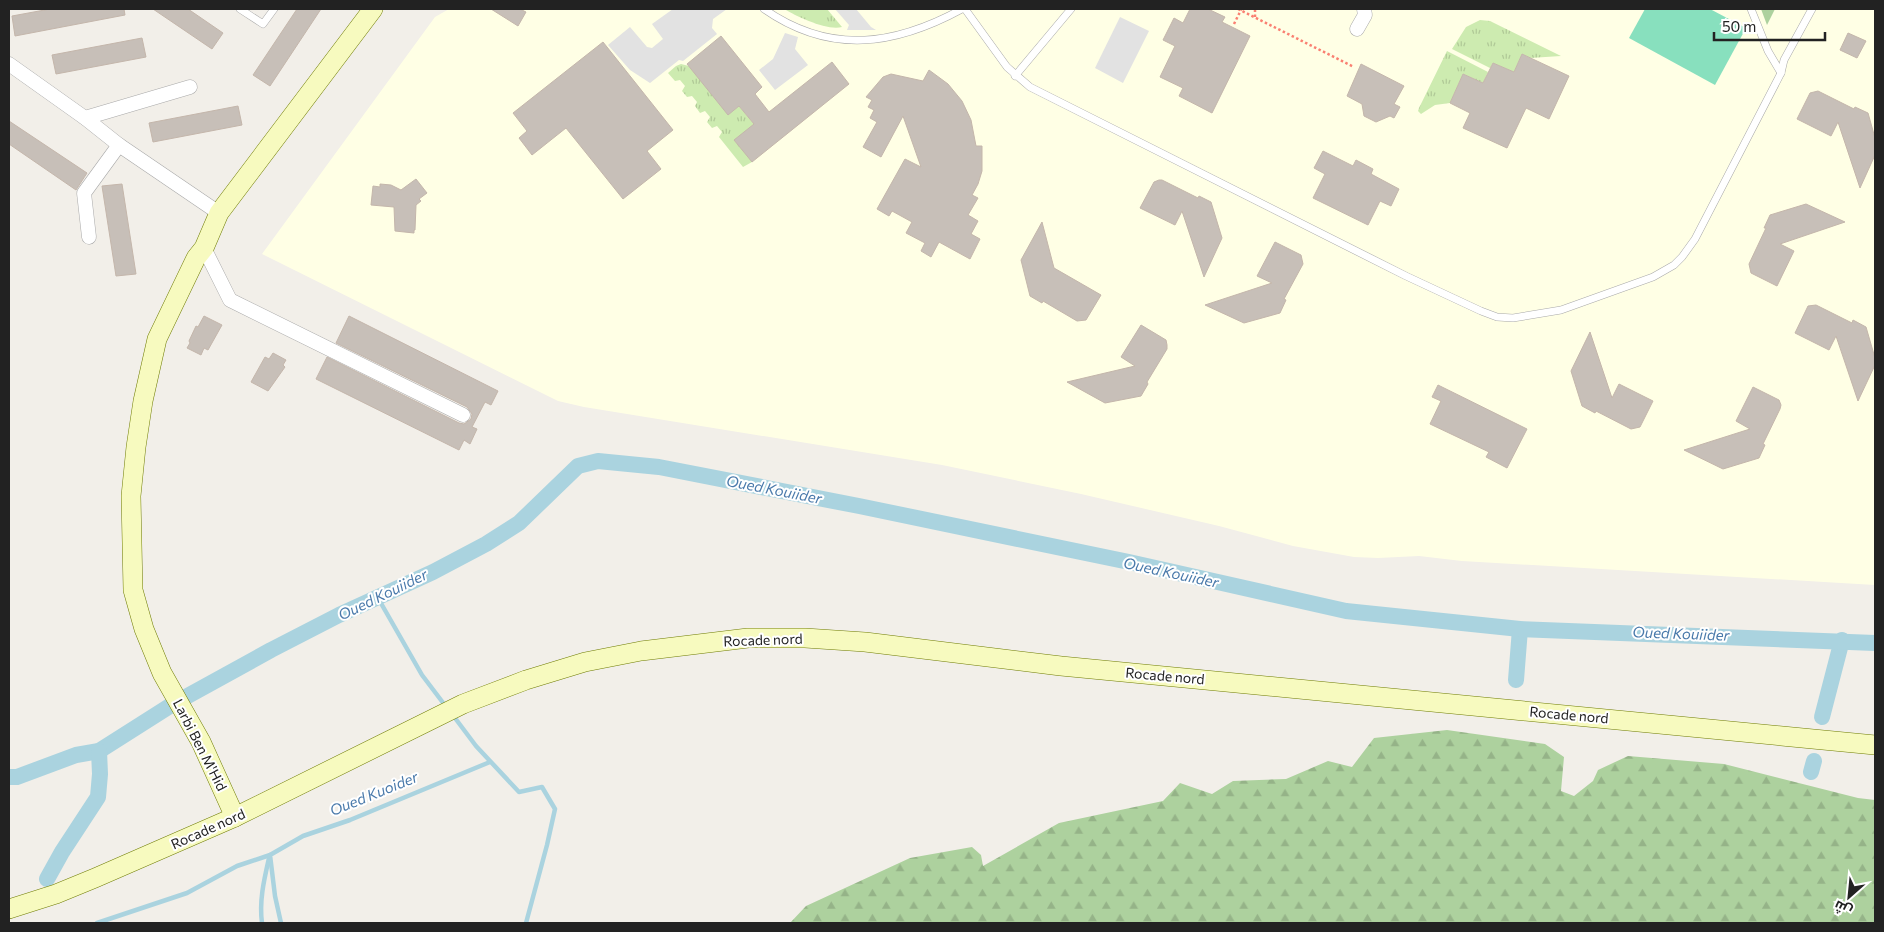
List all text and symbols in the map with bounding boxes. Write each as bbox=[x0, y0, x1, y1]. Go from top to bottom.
scale bar bbox=[1714, 10, 1825, 42]
text: 50 m bbox=[1722, 17, 1756, 35]
water label: Oued Kouiider bbox=[725, 471, 825, 507]
water label: Oued Kouiider bbox=[1122, 553, 1222, 591]
water label: Oued Kouiider bbox=[335, 564, 431, 623]
water label: Oued Kouiider bbox=[1632, 622, 1731, 644]
street label: Rocade nord bbox=[723, 630, 803, 649]
street label: Rocade nord bbox=[1125, 664, 1205, 687]
street label: Larbi Ben M'Hid bbox=[170, 696, 231, 794]
street label: Rocade nord bbox=[1529, 703, 1609, 726]
water label: Oued Kuoider bbox=[327, 767, 421, 819]
street label: Rocade nord bbox=[168, 805, 248, 852]
north arrow bbox=[1824, 872, 1874, 922]
text: ش bbox=[1831, 896, 1855, 921]

